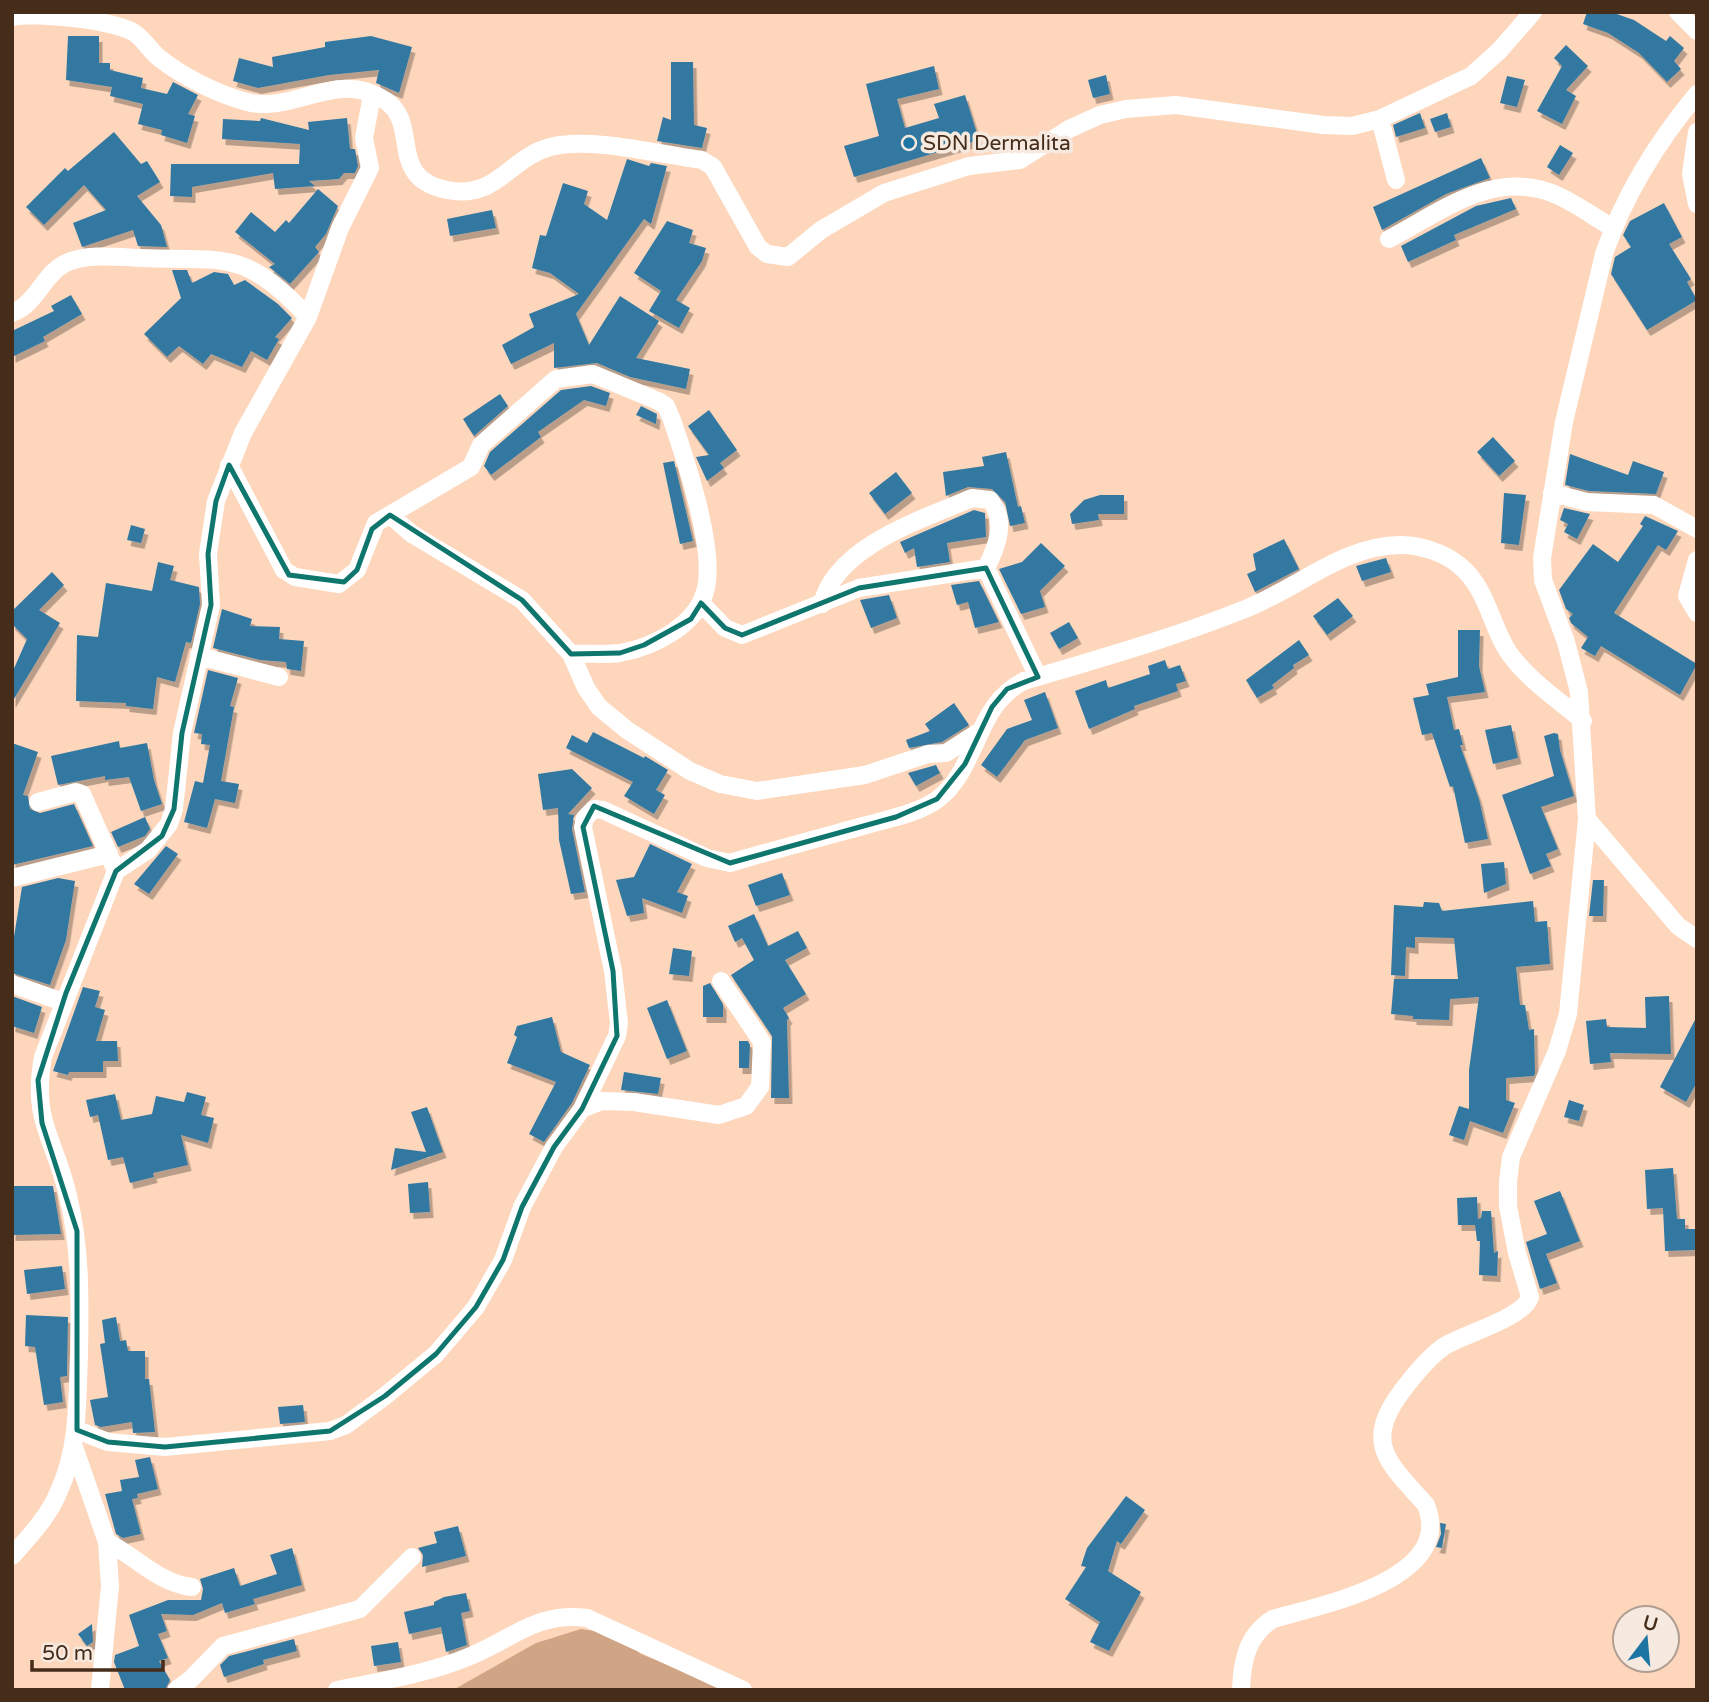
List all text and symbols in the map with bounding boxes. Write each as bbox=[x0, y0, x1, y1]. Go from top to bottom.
place label: SDN Dermalita bbox=[923, 131, 1071, 156]
marker: SDN Dermalita bbox=[901, 135, 917, 151]
north arrow bbox=[1611, 1604, 1681, 1674]
text: U bbox=[1640, 1611, 1660, 1636]
scale bar bbox=[32, 1628, 163, 1672]
text: 50 m bbox=[42, 1641, 93, 1666]

